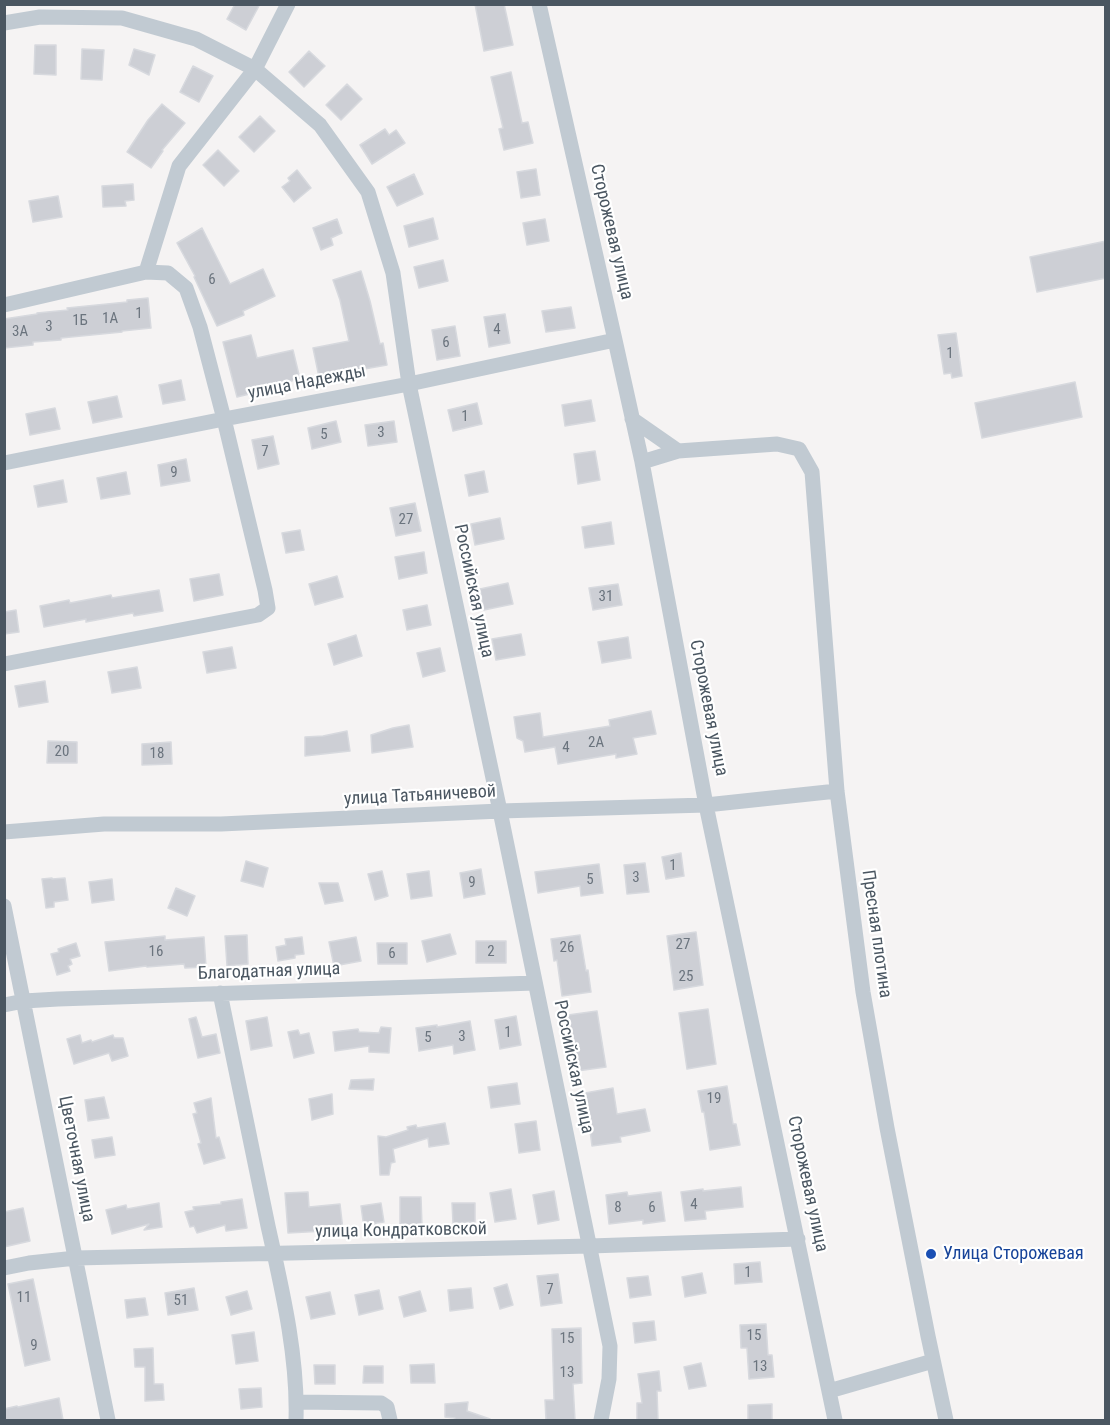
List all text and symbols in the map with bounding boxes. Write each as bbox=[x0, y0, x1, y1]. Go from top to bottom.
street label: Сторожевая улица bbox=[585, 162, 637, 302]
house number: 6 bbox=[208, 271, 216, 289]
house number: 1 bbox=[135, 305, 143, 323]
house number: 1А bbox=[102, 310, 118, 328]
house number: 1Б bbox=[72, 312, 88, 330]
house number: 3 bbox=[45, 318, 53, 336]
house number: 4 bbox=[493, 321, 501, 339]
house number: 3А bbox=[12, 323, 28, 341]
house number: 6 bbox=[442, 334, 450, 352]
house number: 1 bbox=[946, 345, 954, 363]
street label: улица Надежды bbox=[246, 361, 368, 405]
house number: 1 bbox=[461, 408, 469, 426]
house number: 3 bbox=[377, 424, 385, 442]
house number: 5 bbox=[320, 426, 328, 444]
house number: 7 bbox=[261, 443, 269, 461]
house number: 9 bbox=[170, 464, 178, 482]
house number: 27 bbox=[399, 511, 413, 529]
street label: Российская улица bbox=[448, 522, 498, 660]
house number: 31 bbox=[599, 588, 613, 606]
street label: Сторожевая улица bbox=[684, 638, 732, 778]
house number: 2А bbox=[588, 734, 604, 752]
house number: 4 bbox=[562, 739, 570, 757]
house number: 20 bbox=[55, 743, 69, 761]
house number: 18 bbox=[150, 745, 164, 763]
street label: улица Татьяничевой bbox=[343, 781, 497, 811]
house number: 1 bbox=[669, 857, 677, 875]
house number: 3 bbox=[632, 869, 640, 887]
street label: Пресная плотина bbox=[856, 869, 896, 999]
house number: 5 bbox=[586, 871, 594, 889]
house number: 9 bbox=[468, 874, 476, 892]
house number: 27 bbox=[676, 936, 690, 954]
house number: 26 bbox=[560, 939, 574, 957]
house number: 16 bbox=[149, 943, 163, 961]
house number: 2 bbox=[487, 943, 495, 961]
house number: 6 bbox=[388, 945, 396, 963]
street label: Благодатная улица bbox=[197, 959, 341, 985]
house number: 25 bbox=[679, 968, 693, 986]
street label: Российская улица bbox=[548, 998, 598, 1136]
house number: 1 bbox=[504, 1024, 512, 1042]
house number: 3 bbox=[458, 1028, 466, 1046]
house number: 5 bbox=[424, 1029, 432, 1047]
house number: 19 bbox=[707, 1090, 721, 1108]
street label: Цветочная улица bbox=[53, 1094, 99, 1224]
street label: Сторожевая улица bbox=[782, 1114, 832, 1254]
house number: 4 bbox=[690, 1196, 698, 1214]
house number: 8 bbox=[614, 1199, 622, 1217]
house number: 6 bbox=[648, 1199, 656, 1217]
street label: улица Кондратковской bbox=[315, 1219, 487, 1243]
place label: Улица Сторожевая bbox=[943, 1243, 1084, 1265]
marker: Улица Сторожевая bbox=[924, 1247, 938, 1261]
house number: 1 bbox=[744, 1264, 752, 1282]
house number: 7 bbox=[546, 1281, 554, 1299]
house number: 11 bbox=[17, 1289, 31, 1307]
house number: 51 bbox=[174, 1292, 188, 1310]
house number: 15 bbox=[747, 1327, 761, 1345]
house number: 15 bbox=[560, 1330, 574, 1348]
house number: 9 bbox=[30, 1337, 38, 1355]
house number: 13 bbox=[753, 1358, 767, 1376]
house number: 13 bbox=[560, 1364, 574, 1382]

